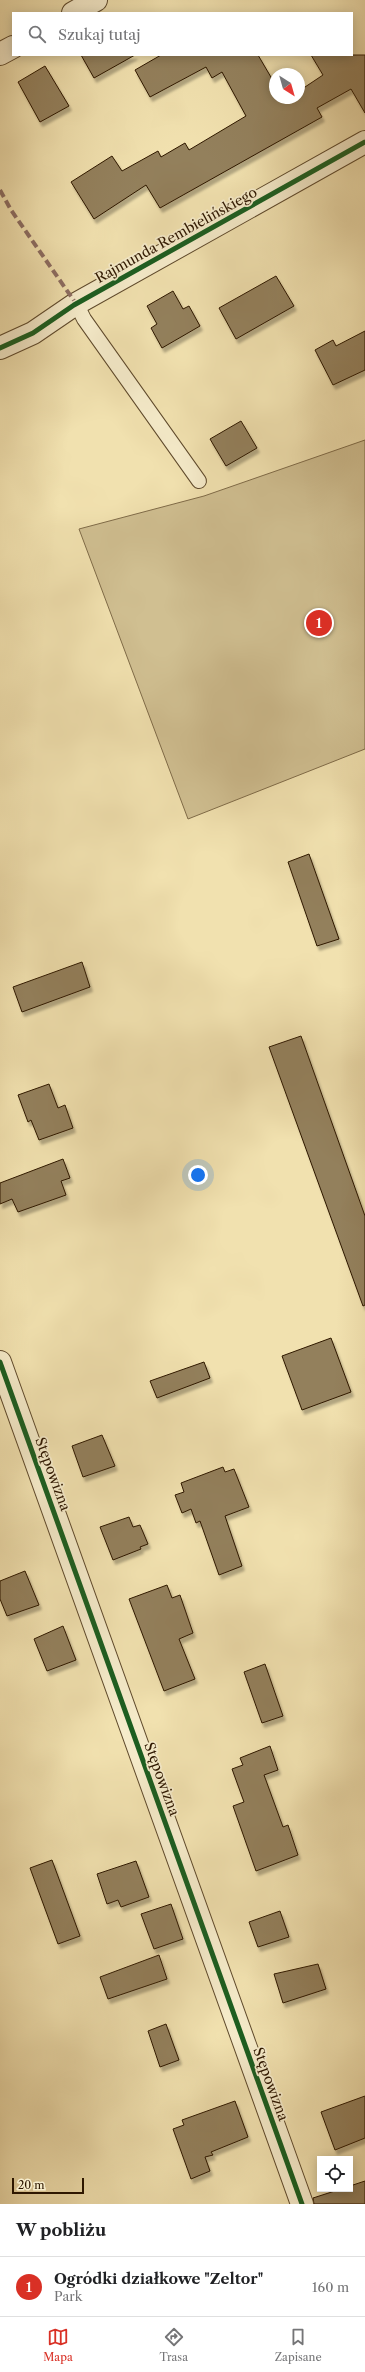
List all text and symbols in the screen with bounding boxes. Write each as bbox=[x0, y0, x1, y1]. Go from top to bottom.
search box bbox=[12, 12, 353, 56]
icon: search bbox=[26, 23, 48, 45]
text: Szukaj tutaj bbox=[58, 25, 140, 44]
north arrow bbox=[269, 68, 305, 104]
street label: Rajmunda Rembielińskiego bbox=[92, 183, 260, 287]
pin: 1 bbox=[306, 608, 332, 638]
your location bbox=[188, 1165, 208, 1185]
street label: Stępowizna bbox=[31, 1435, 75, 1514]
street label: Stępowizna bbox=[140, 1740, 184, 1819]
street label: Stępowizna bbox=[249, 2045, 293, 2124]
map controls bbox=[317, 2156, 353, 2192]
button: locate bbox=[317, 2156, 353, 2192]
scale bar bbox=[12, 2176, 84, 2195]
text: 20 m bbox=[18, 2178, 44, 2192]
text: W pobliżu bbox=[16, 2220, 106, 2240]
text: Ogródki działkowe "Zeltor" bbox=[54, 2269, 263, 2288]
text: 1 bbox=[26, 2279, 32, 2295]
text: 160 m bbox=[312, 2279, 349, 2295]
text: Park bbox=[54, 2288, 82, 2304]
tab: Mapa bbox=[43, 2326, 73, 2364]
tab: Trasa bbox=[159, 2326, 188, 2364]
tab: Zapisane bbox=[275, 2326, 322, 2364]

